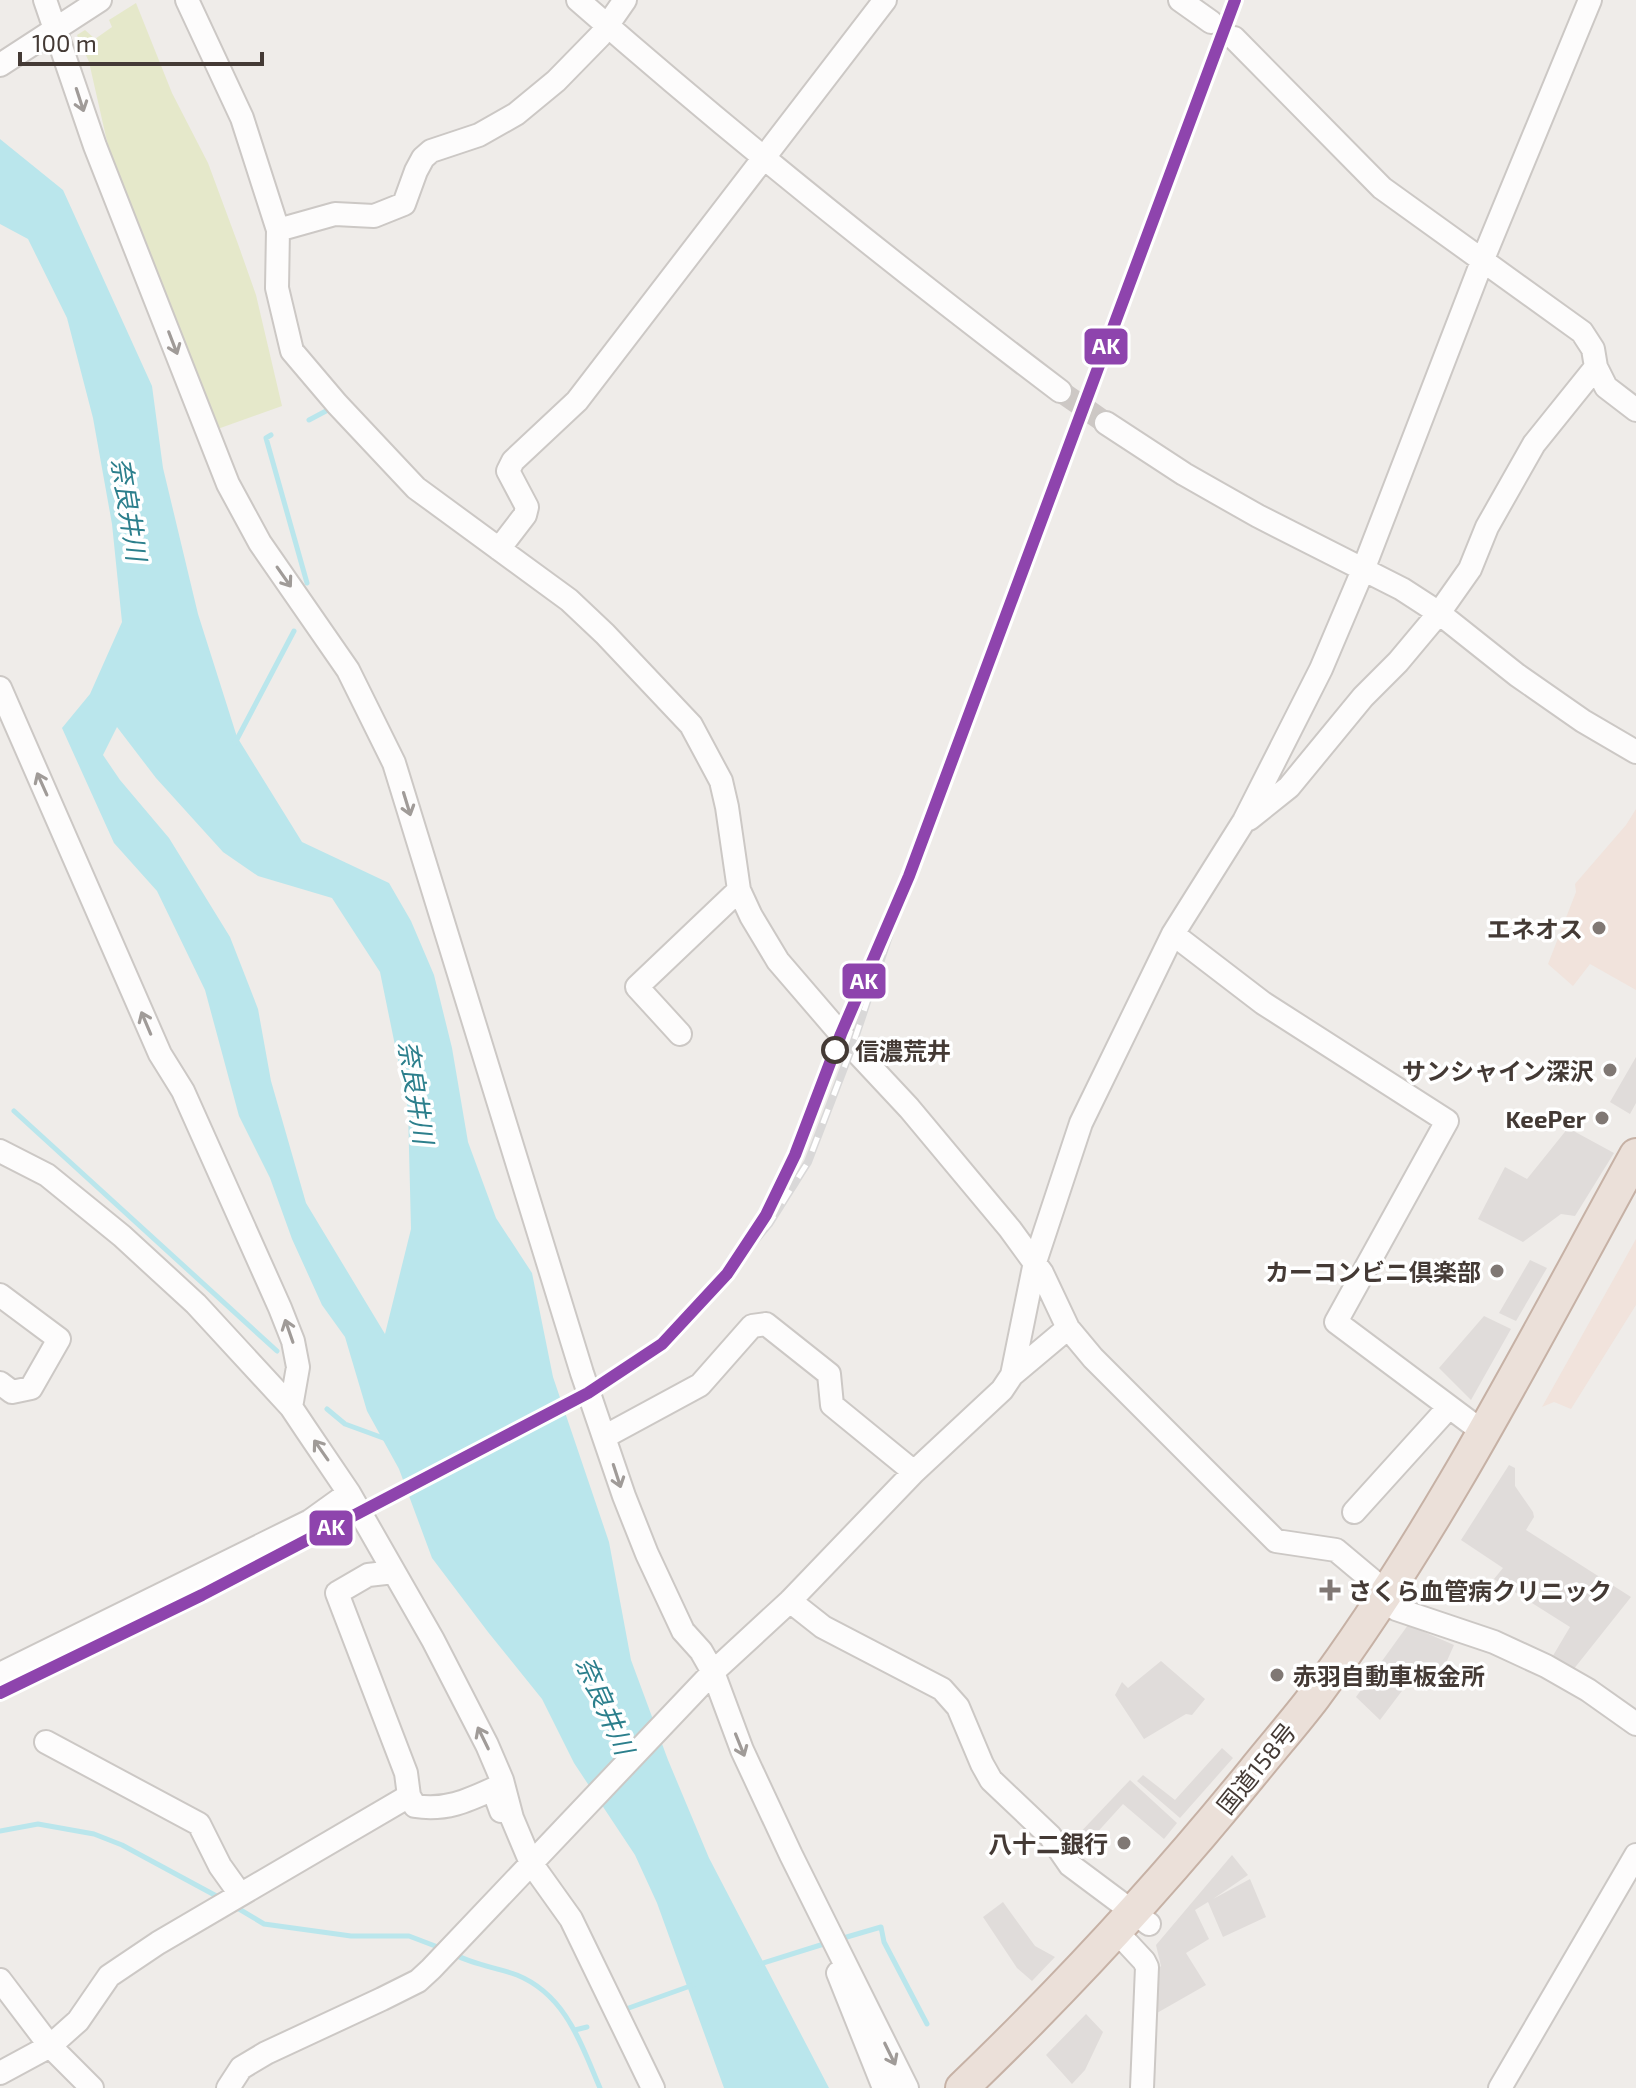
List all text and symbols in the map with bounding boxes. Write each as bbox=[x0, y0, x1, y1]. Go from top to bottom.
scale bar bbox=[20, 16, 262, 66]
text: 100 m bbox=[32, 28, 97, 57]
one-way arrow bbox=[74, 87, 88, 112]
line badge: AK bbox=[1083, 327, 1129, 366]
one-way arrow bbox=[167, 330, 181, 355]
text: AK bbox=[1092, 332, 1120, 358]
water label: 奈良井川 bbox=[107, 455, 154, 566]
one-way arrow bbox=[276, 565, 292, 587]
one-way arrow bbox=[34, 772, 49, 797]
one-way arrow bbox=[400, 790, 415, 816]
place label: エネオス bbox=[1487, 914, 1583, 943]
marker: エネオス bbox=[1590, 919, 1608, 937]
line badge: AK bbox=[841, 962, 887, 1000]
text: AK bbox=[850, 967, 878, 993]
one-way arrow bbox=[138, 1011, 153, 1035]
place label: 信濃荒井 bbox=[855, 1036, 951, 1065]
marker: 信濃荒井 bbox=[822, 1037, 848, 1063]
water label: 奈良井川 bbox=[394, 1038, 441, 1149]
place label: サンシャイン深沢 bbox=[1402, 1056, 1594, 1085]
marker: サンシャイン深沢 bbox=[1601, 1061, 1619, 1079]
place label: KeePer bbox=[1506, 1104, 1587, 1133]
marker: KeePer bbox=[1593, 1109, 1611, 1127]
place label: カーコンビニ倶楽部 bbox=[1265, 1257, 1481, 1286]
marker: カーコンビニ倶楽部 bbox=[1488, 1262, 1506, 1280]
one-way arrow bbox=[280, 1319, 295, 1344]
one-way arrow bbox=[313, 1439, 329, 1461]
one-way arrow bbox=[611, 1463, 626, 1488]
line badge: AK bbox=[308, 1509, 354, 1547]
text: AK bbox=[317, 1513, 345, 1539]
place label: さくら血管病クリニック bbox=[1348, 1576, 1612, 1605]
marker: さくら血管病クリニック bbox=[1319, 1579, 1341, 1601]
water label: 奈良井川 bbox=[571, 1651, 643, 1762]
place label: 赤羽自動車板金所 bbox=[1293, 1661, 1485, 1690]
marker: 赤羽自動車板金所 bbox=[1268, 1666, 1286, 1684]
street label: 国道158号 bbox=[1210, 1717, 1302, 1819]
one-way arrow bbox=[475, 1726, 490, 1750]
one-way arrow bbox=[734, 1732, 748, 1757]
place label: 八十二銀行 bbox=[988, 1829, 1108, 1858]
marker: 八十二銀行 bbox=[1115, 1834, 1133, 1852]
one-way arrow bbox=[883, 2042, 898, 2066]

